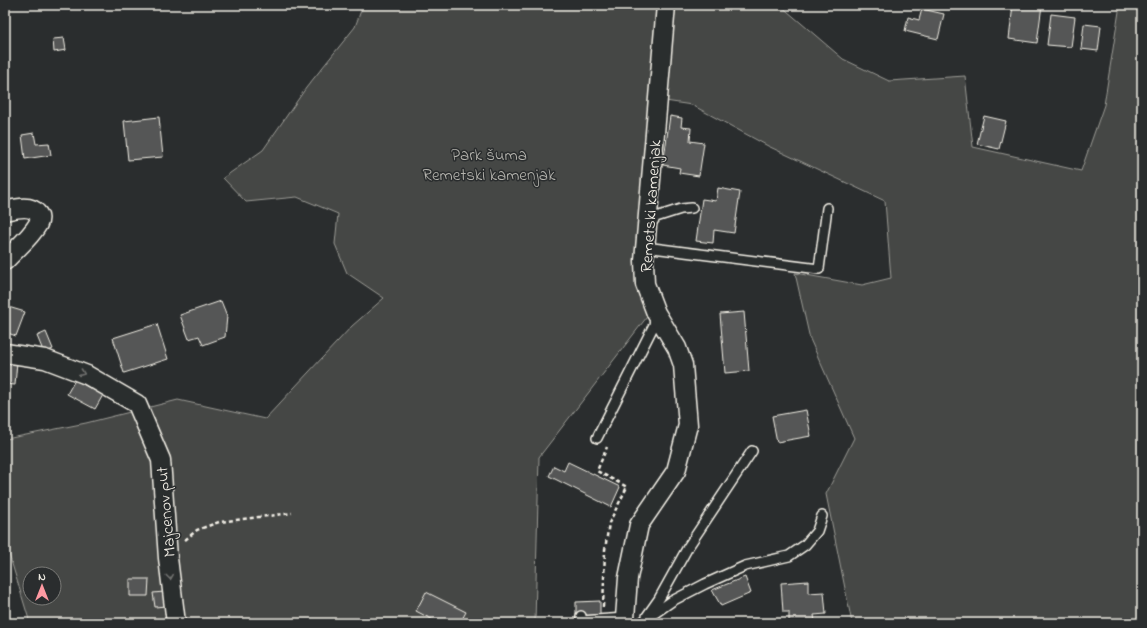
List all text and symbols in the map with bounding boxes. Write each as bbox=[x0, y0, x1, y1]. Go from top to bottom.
street label: Remetski kamenjak bbox=[634, 138, 669, 273]
park label: Park šuma Remetski kamenjak bbox=[423, 143, 556, 188]
one-way arrow bbox=[78, 368, 85, 376]
street label: Majcenov put bbox=[150, 465, 183, 558]
north arrow bbox=[22, 566, 62, 606]
text: N bbox=[38, 569, 46, 585]
one-way arrow bbox=[166, 574, 175, 580]

